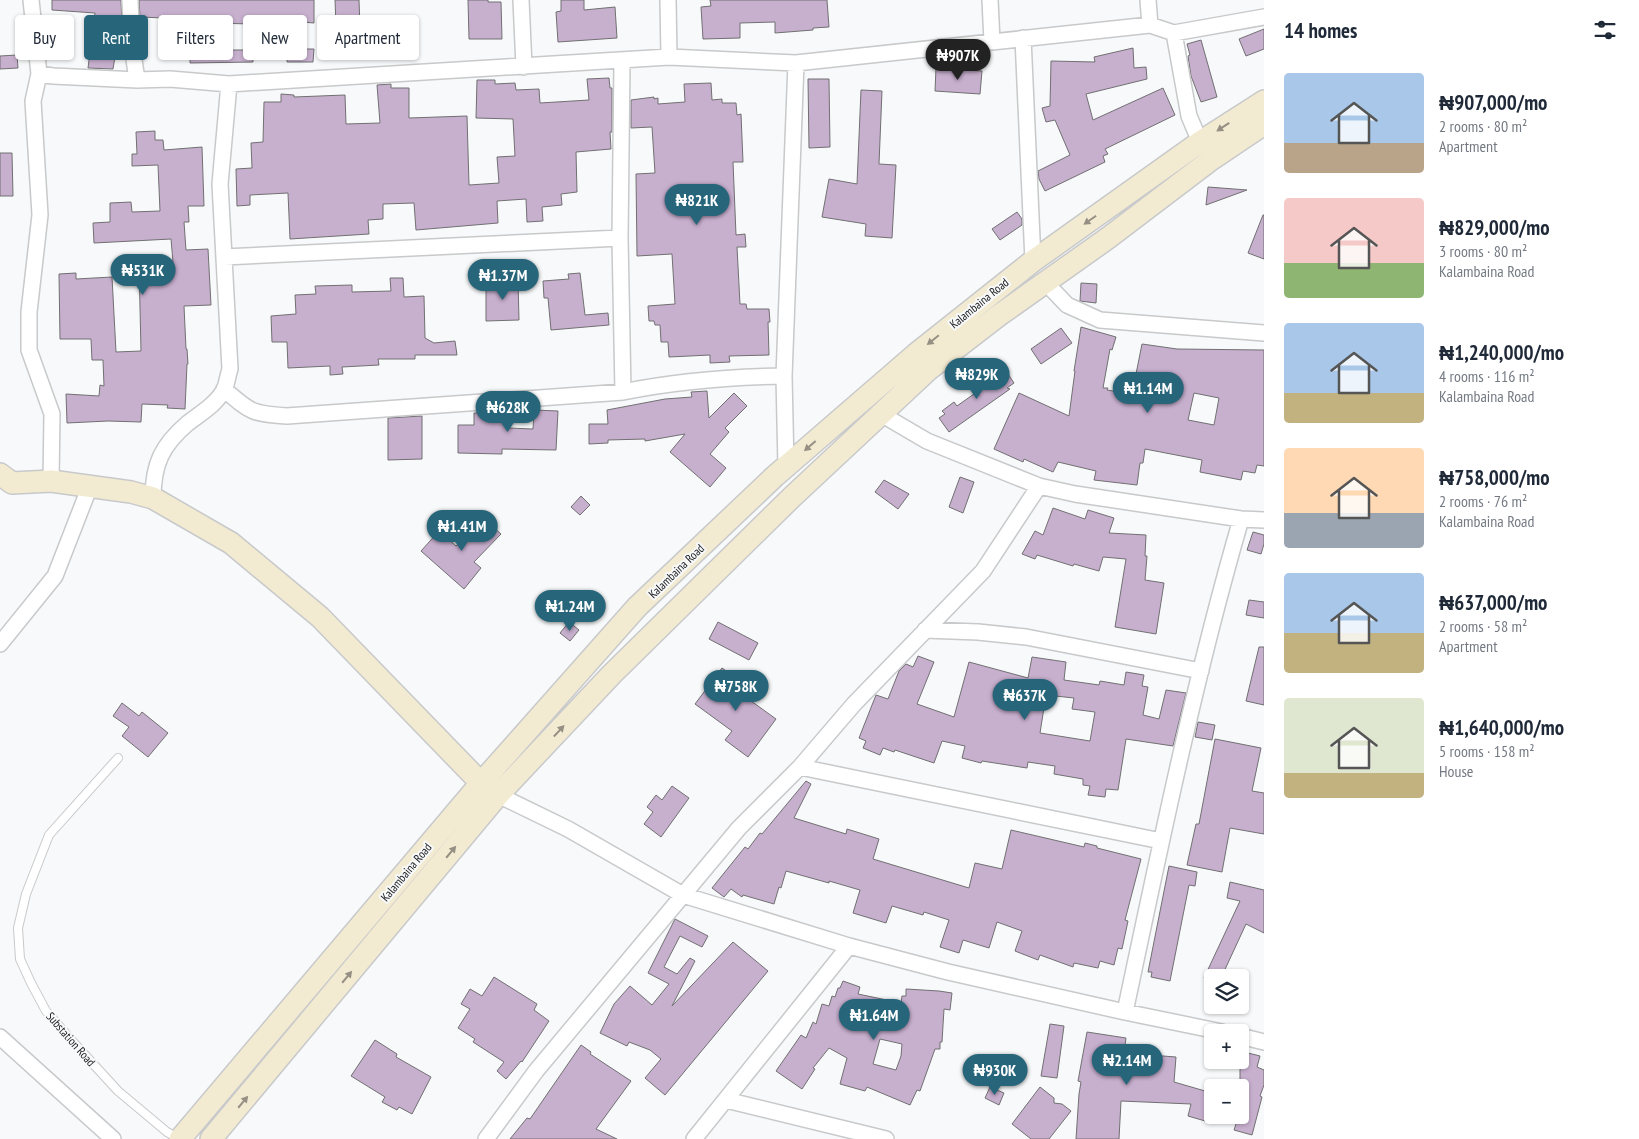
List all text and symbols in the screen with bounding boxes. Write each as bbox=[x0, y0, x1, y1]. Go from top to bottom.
chip: Buy bbox=[15, 15, 74, 60]
chip: Rent bbox=[84, 15, 148, 60]
chip: Filters bbox=[158, 15, 233, 60]
chip: New bbox=[243, 15, 307, 60]
chip: Apartment bbox=[317, 15, 419, 60]
icon: filters bbox=[1591, 16, 1619, 44]
text: 14 homes bbox=[1284, 17, 1357, 44]
pin: ₦907K bbox=[923, 38, 993, 81]
text: ₦907K bbox=[937, 45, 979, 65]
text: ₦907,000/mo bbox=[1439, 89, 1547, 116]
icon: home bbox=[1324, 93, 1384, 153]
text: 2 rooms · 80 m² bbox=[1439, 116, 1527, 136]
one-way arrow bbox=[1216, 122, 1230, 132]
text: Apartment bbox=[1439, 136, 1498, 156]
pin: ₦821K bbox=[662, 184, 732, 226]
text: ₦821K bbox=[676, 190, 718, 210]
text: ₦829,000/mo bbox=[1439, 214, 1550, 241]
one-way arrow bbox=[1083, 215, 1097, 225]
icon: home bbox=[1324, 218, 1384, 278]
text: 3 rooms · 80 m² bbox=[1439, 241, 1527, 261]
pin: ₦531K bbox=[108, 254, 178, 296]
pin: ₦1.37M bbox=[462, 258, 544, 301]
text: ₦531K bbox=[122, 260, 164, 280]
text: Kalambaina Road bbox=[1439, 261, 1534, 281]
text: ₦1.37M bbox=[479, 265, 527, 285]
street label: Kalambaina Road bbox=[946, 275, 1012, 331]
one-way arrow bbox=[927, 334, 940, 345]
text: ₦1,240,000/mo bbox=[1439, 339, 1564, 366]
icon: home bbox=[1324, 343, 1384, 403]
pin: ₦829K bbox=[942, 358, 1012, 400]
text: ₦829K bbox=[956, 364, 998, 384]
text: 4 rooms · 116 m² bbox=[1439, 366, 1535, 386]
pin: ₦1.14M bbox=[1107, 372, 1189, 414]
text: ₦1.14M bbox=[1124, 378, 1172, 398]
text: Kalambaina Road bbox=[1439, 386, 1534, 406]
pin: ₦628K bbox=[473, 390, 543, 433]
text: ₦628K bbox=[487, 397, 529, 417]
one-way arrow bbox=[804, 440, 816, 452]
text: ₦758,000/mo bbox=[1439, 464, 1550, 491]
icon: home bbox=[1324, 468, 1384, 528]
text: 2 rooms · 76 m² bbox=[1439, 491, 1527, 511]
pin: ₦1.41M bbox=[421, 510, 503, 552]
text: Kalambaina Road bbox=[1439, 511, 1534, 531]
text: ₦1.41M bbox=[438, 516, 486, 536]
street label: Kalambaina Road bbox=[645, 541, 707, 601]
text: ₦637,000/mo bbox=[1439, 589, 1547, 616]
pin: ₦1.24M bbox=[529, 590, 611, 632]
icon: home bbox=[1324, 593, 1384, 653]
text: ₦1.24M bbox=[546, 596, 594, 616]
text: 2 rooms · 58 m² bbox=[1439, 616, 1527, 636]
text: Apartment bbox=[1439, 636, 1498, 656]
pin: ₦758K bbox=[701, 670, 771, 712]
text: ₦758K bbox=[715, 676, 757, 696]
pin: ₦637K bbox=[990, 678, 1060, 721]
text: ₦637K bbox=[1004, 685, 1046, 705]
text: ₦1,640,000/mo bbox=[1439, 714, 1564, 741]
icon: home bbox=[1324, 718, 1384, 778]
one-way arrow bbox=[553, 725, 565, 737]
text: 5 rooms · 158 m² bbox=[1439, 741, 1535, 761]
text: House bbox=[1439, 761, 1473, 781]
street label: Kalambaina Road bbox=[377, 840, 435, 904]
one-way arrow bbox=[445, 846, 456, 859]
map controls bbox=[1204, 969, 1249, 1124]
button: layers bbox=[1204, 969, 1249, 1014]
one-way arrow bbox=[341, 970, 352, 983]
pin: ₦1.64M bbox=[833, 998, 915, 1041]
text: ₦1.64M bbox=[850, 1005, 898, 1025]
street label: Substation Road bbox=[43, 1009, 99, 1069]
button: + bbox=[1204, 1024, 1249, 1069]
pin: ₦2.14M bbox=[1086, 1044, 1168, 1086]
text: ₦2.14M bbox=[1103, 1050, 1151, 1070]
pin: ₦930K bbox=[960, 1054, 1030, 1096]
text: ₦930K bbox=[974, 1060, 1016, 1080]
button: − bbox=[1204, 1079, 1249, 1124]
one-way arrow bbox=[237, 1095, 248, 1108]

